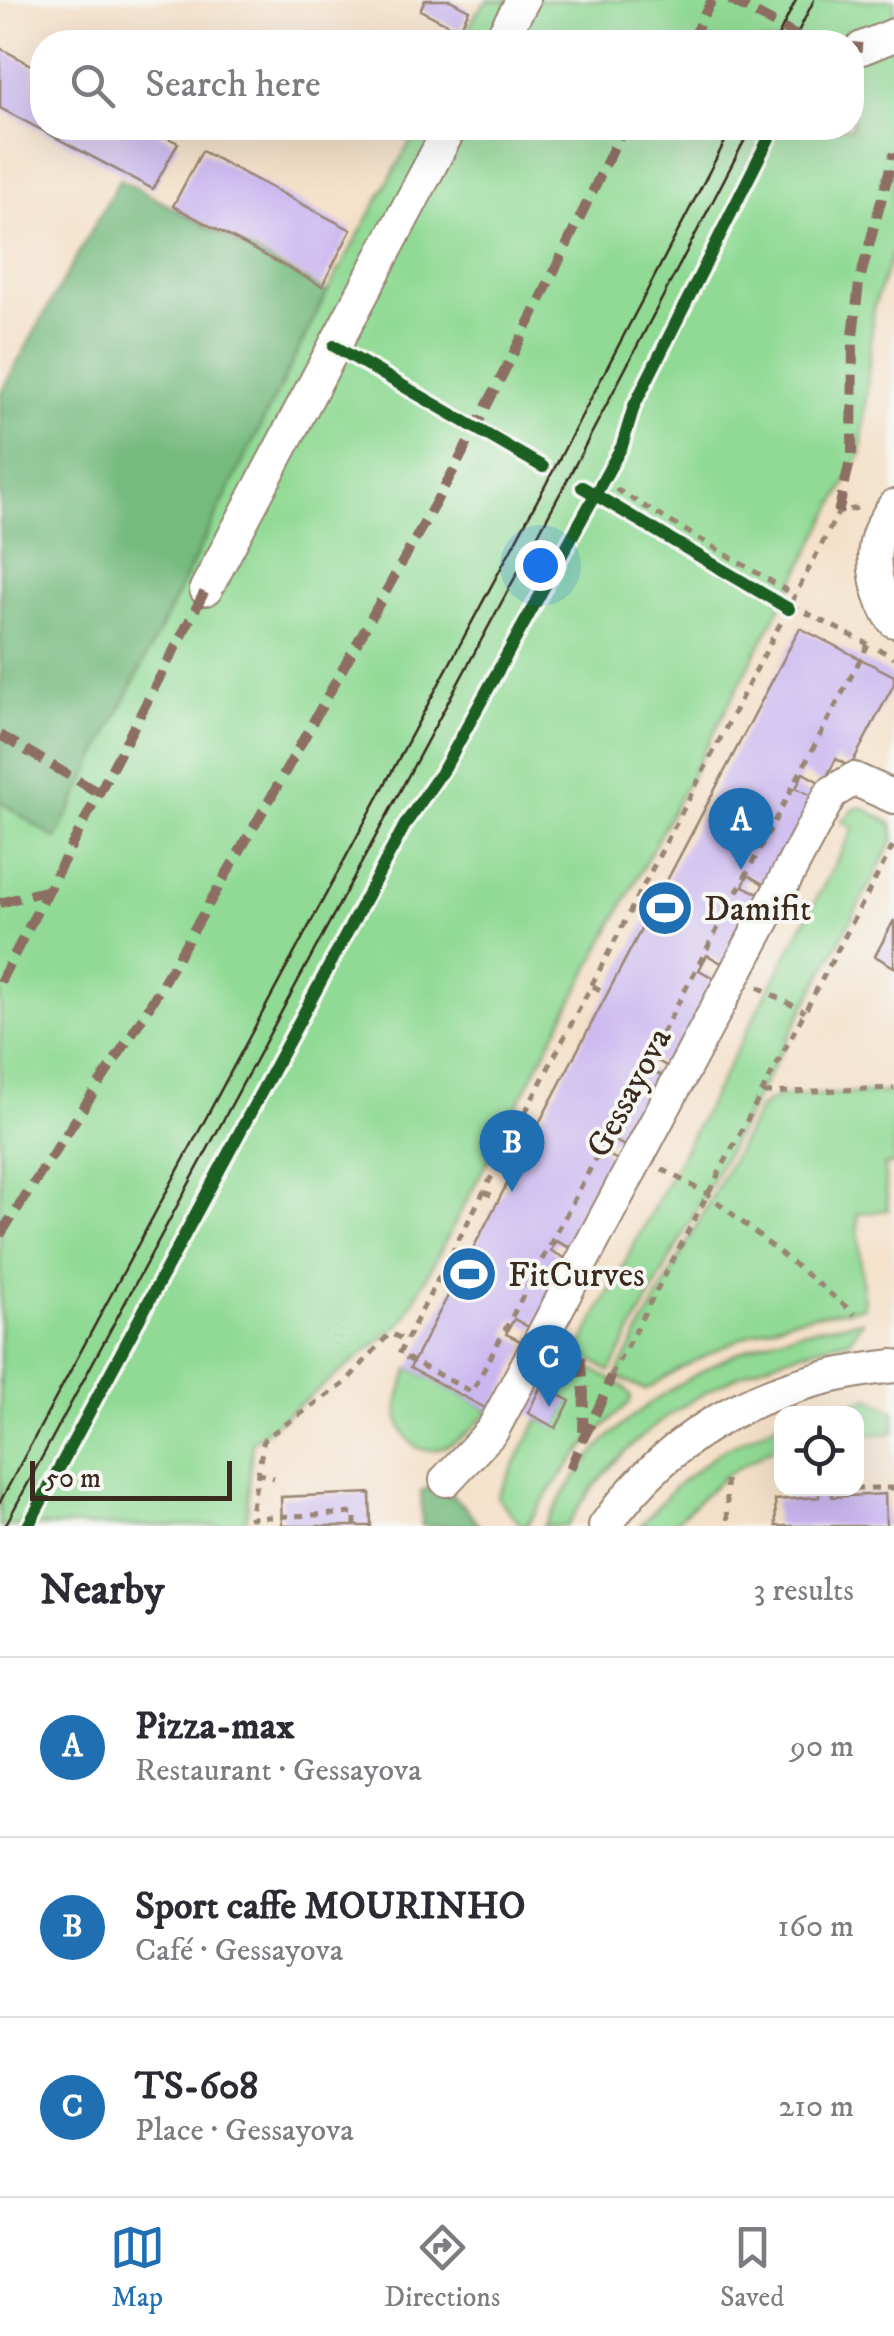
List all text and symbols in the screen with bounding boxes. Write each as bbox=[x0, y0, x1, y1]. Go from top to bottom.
search box bbox=[30, 30, 864, 140]
icon: search bbox=[65, 58, 120, 113]
text: Search here bbox=[145, 61, 321, 109]
your location bbox=[515, 540, 566, 591]
pin: A bbox=[708, 788, 774, 870]
sports icon: Damifit bbox=[635, 878, 695, 938]
place label: Damifit bbox=[704, 888, 811, 932]
street label: Gessayova bbox=[577, 1020, 682, 1165]
pin: B bbox=[480, 1110, 544, 1192]
sports icon: FitCurves bbox=[439, 1244, 499, 1304]
place label: FitCurves bbox=[508, 1254, 645, 1298]
pin: C bbox=[516, 1324, 582, 1407]
map controls bbox=[774, 1406, 864, 1496]
button: locate bbox=[774, 1406, 864, 1496]
scale bar bbox=[30, 1456, 232, 1500]
text: 50 m bbox=[45, 1461, 101, 1496]
text: Nearby bbox=[40, 1565, 164, 1617]
text: 3 results bbox=[753, 1571, 854, 1611]
text: Pizza-max bbox=[135, 1703, 295, 1751]
text: A bbox=[62, 1727, 83, 1767]
text: 90 m bbox=[790, 1727, 854, 1767]
text: Restaurant · Gessayova bbox=[135, 1751, 422, 1791]
text: Sport caffe MOURINHO bbox=[135, 1883, 525, 1931]
text: B bbox=[62, 1907, 83, 1947]
text: 160 m bbox=[778, 1907, 854, 1947]
text: Café · Gessayova bbox=[135, 1931, 343, 1971]
text: TS-608 bbox=[135, 2063, 258, 2111]
text: C bbox=[62, 2087, 83, 2127]
text: 210 m bbox=[779, 2087, 854, 2127]
text: Place · Gessayova bbox=[135, 2111, 354, 2151]
tab: Map bbox=[110, 2220, 165, 2315]
tab: Directions bbox=[384, 2220, 500, 2315]
tab: Saved bbox=[720, 2220, 784, 2315]

